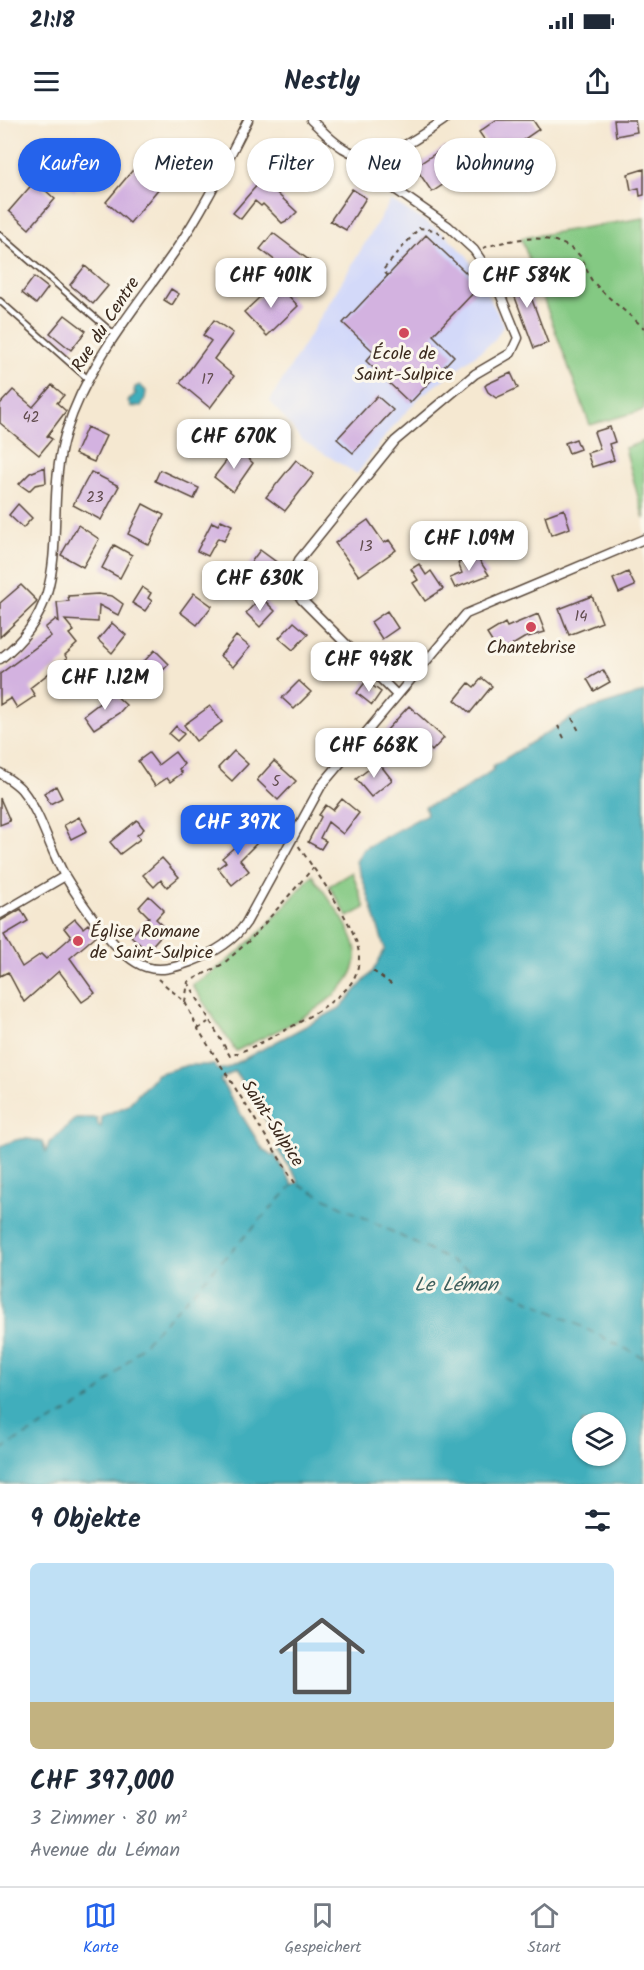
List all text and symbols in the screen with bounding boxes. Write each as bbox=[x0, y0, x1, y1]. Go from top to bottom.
text: 21:18 bbox=[30, 4, 75, 39]
text: Nestly bbox=[284, 60, 360, 103]
icon: menu bbox=[30, 65, 63, 98]
icon: share bbox=[581, 65, 614, 98]
chip: Kaufen bbox=[18, 138, 121, 192]
chip: Mieten bbox=[133, 138, 235, 192]
chip: Filter bbox=[247, 138, 334, 192]
chip: Neu bbox=[346, 138, 422, 192]
chip: Wohnung bbox=[434, 138, 556, 192]
pin: CHF 401K bbox=[209, 258, 333, 309]
pin: CHF 584K bbox=[465, 258, 589, 309]
text: CHF 401K bbox=[229, 261, 313, 293]
text: CHF 584K bbox=[483, 261, 571, 293]
street label: Rue du Centre bbox=[64, 271, 148, 378]
marker: École de Saint-Sulpice bbox=[397, 326, 411, 340]
place label: École de Saint-Sulpice bbox=[355, 340, 453, 390]
house number: 17 bbox=[201, 368, 214, 392]
house number: 42 bbox=[23, 406, 39, 430]
pin: CHF 670K bbox=[172, 419, 296, 470]
text: CHF 670K bbox=[191, 422, 277, 454]
house number: 23 bbox=[86, 486, 104, 510]
pin: CHF 1.09M bbox=[400, 521, 538, 572]
text: CHF 1.09M bbox=[424, 524, 514, 556]
house number: 13 bbox=[359, 535, 373, 559]
pin: CHF 630K bbox=[198, 561, 322, 612]
text: CHF 630K bbox=[216, 564, 304, 596]
house number: 14 bbox=[575, 605, 587, 629]
marker: Chantebrise bbox=[524, 620, 538, 634]
place label: Chantebrise bbox=[487, 634, 576, 663]
pin: CHF 948K bbox=[307, 642, 431, 693]
text: CHF 948K bbox=[325, 645, 413, 677]
pin: CHF 1.12M bbox=[36, 660, 174, 711]
text: CHF 1.12M bbox=[61, 663, 149, 695]
pin: CHF 668K bbox=[312, 728, 436, 779]
text: CHF 668K bbox=[329, 731, 419, 763]
house number: 5 bbox=[272, 770, 281, 794]
pin: CHF 397K bbox=[176, 805, 300, 856]
text: CHF 397K bbox=[195, 808, 281, 840]
place label: Église Romane de Saint-Sulpice bbox=[90, 918, 213, 968]
marker: Église Romane de Saint-Sulpice bbox=[71, 934, 85, 948]
street label: Saint-Sulpice bbox=[233, 1075, 311, 1173]
water label: Le Léman bbox=[414, 1270, 499, 1302]
map controls bbox=[572, 1412, 626, 1466]
button: layers bbox=[572, 1412, 626, 1466]
text: 9 Objekte bbox=[30, 1499, 141, 1541]
icon: filters bbox=[581, 1504, 614, 1537]
icon: home bbox=[268, 1602, 376, 1710]
text: CHF 397,000 bbox=[30, 1761, 174, 1803]
text: 3 Zimmer · 80 m² bbox=[30, 1803, 187, 1835]
text: Avenue du Léman bbox=[30, 1835, 180, 1867]
tab: Karte bbox=[83, 1899, 119, 1960]
tab: Gespeichert bbox=[285, 1899, 361, 1960]
tab: Start bbox=[527, 1899, 561, 1960]

